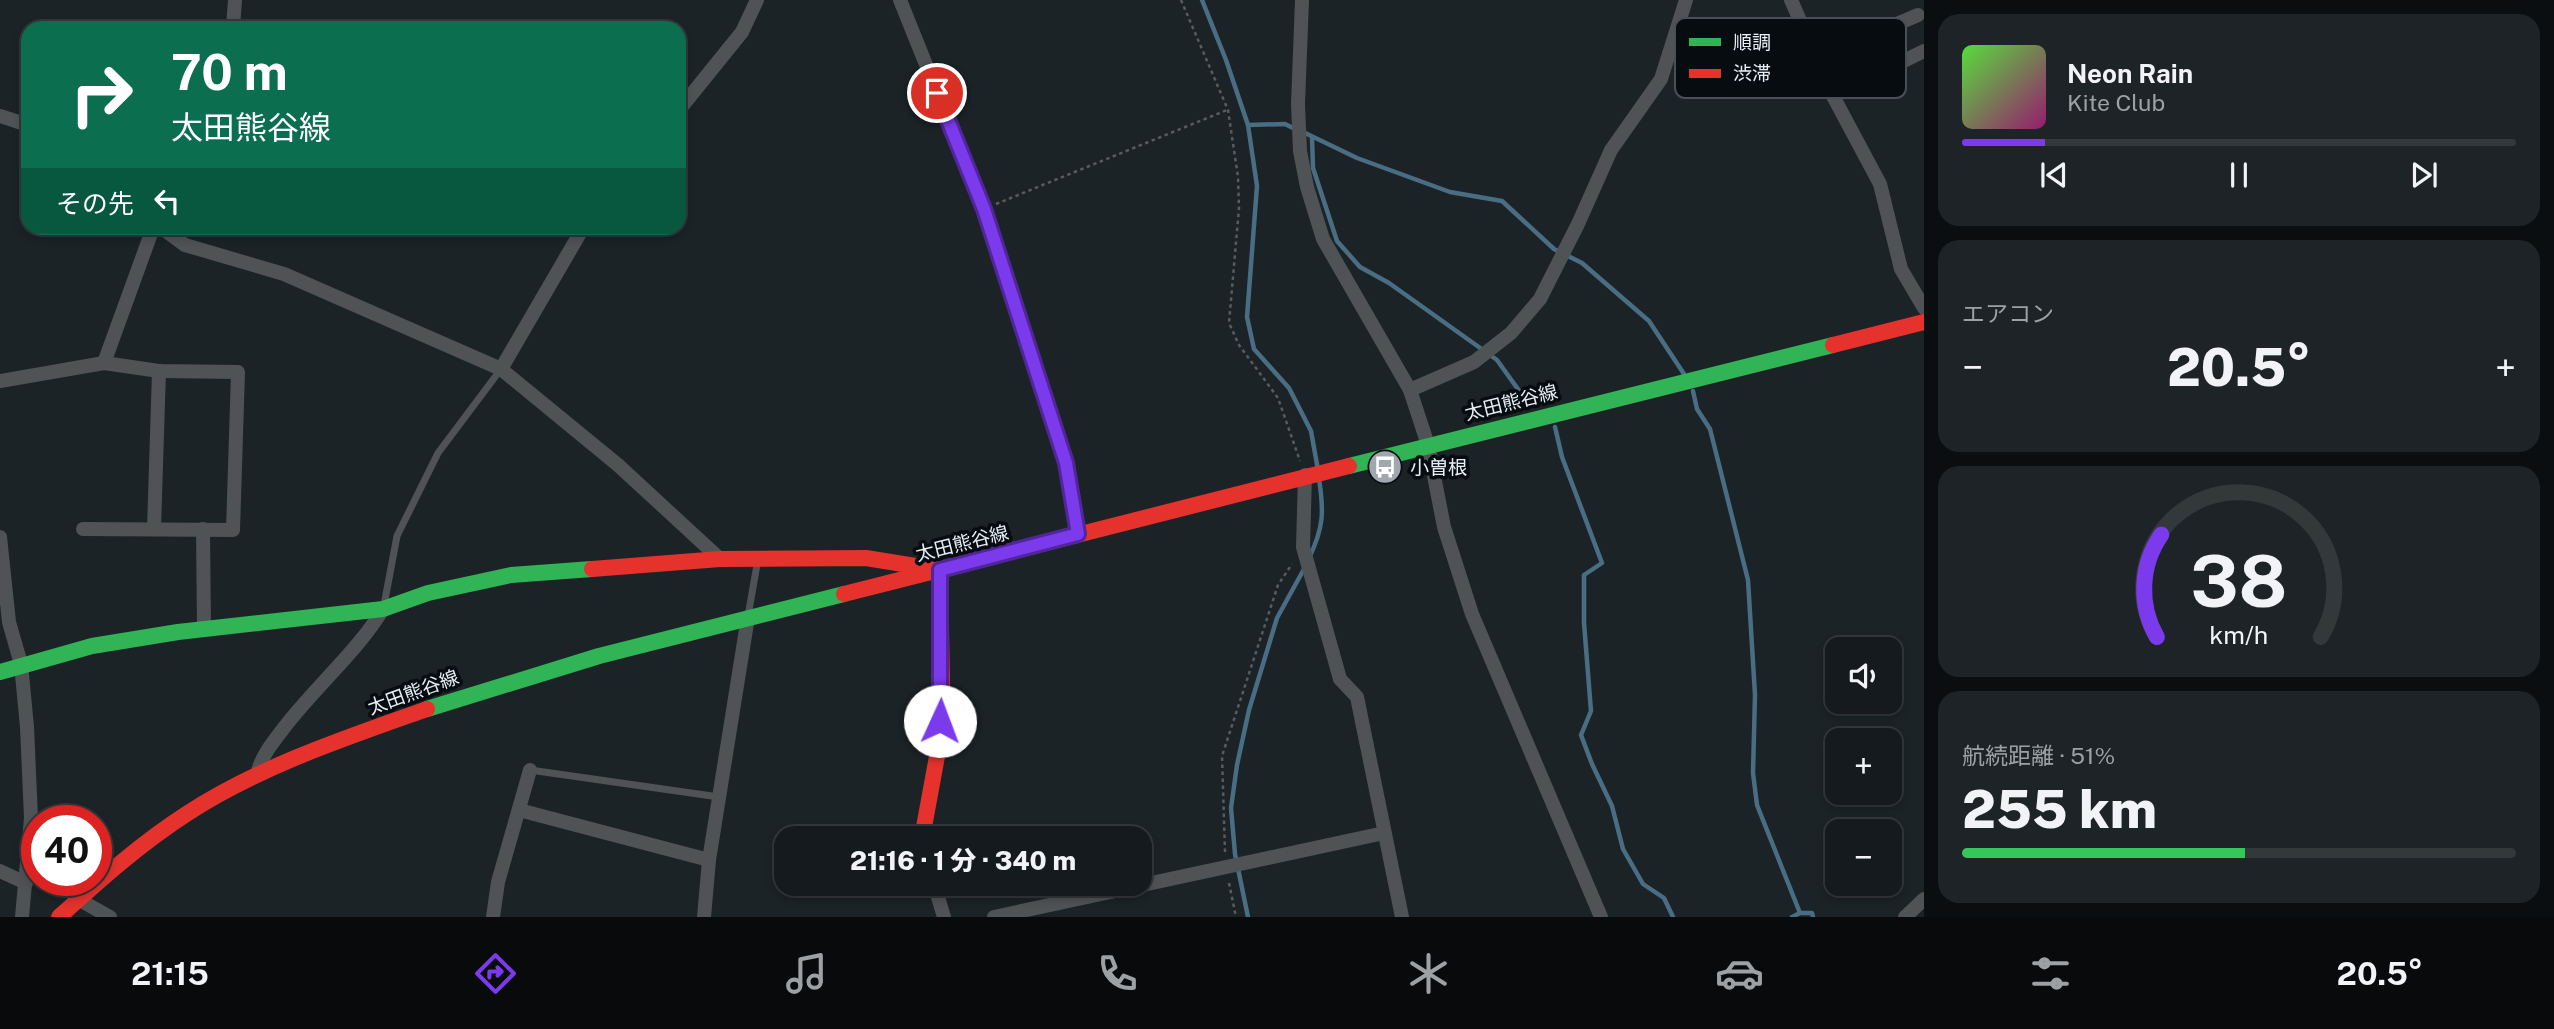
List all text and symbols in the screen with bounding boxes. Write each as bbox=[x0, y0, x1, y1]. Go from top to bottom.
legend bbox=[1675, 18, 1906, 98]
text: 順調 bbox=[1733, 31, 1771, 53]
text: 70 m bbox=[171, 43, 288, 101]
icon: right bbox=[56, 49, 147, 140]
text: Neon Rain bbox=[2067, 58, 2193, 89]
text: 渋滞 bbox=[1733, 62, 1771, 84]
pin bbox=[907, 63, 967, 123]
icon: arrive bbox=[918, 74, 956, 112]
text: Kite Club bbox=[2067, 89, 2165, 116]
text: 太田熊谷線 bbox=[171, 109, 331, 146]
icon: previous bbox=[2035, 156, 2073, 194]
icon: pause bbox=[2220, 156, 2258, 194]
icon: next bbox=[2405, 156, 2443, 194]
icon: left bbox=[148, 182, 186, 220]
text: その先 bbox=[56, 188, 134, 219]
text: エアコン bbox=[1962, 300, 2054, 327]
text: 20.5° bbox=[2167, 337, 2311, 398]
text: − bbox=[1962, 345, 1983, 390]
text: + bbox=[2495, 345, 2516, 390]
street label: 太田熊谷線 bbox=[1462, 380, 1560, 424]
bus stop icon: 小曽根 bbox=[1366, 448, 1404, 486]
place label: 小曽根 bbox=[1410, 456, 1467, 478]
street label: 太田熊谷線 bbox=[913, 521, 1011, 565]
text: 38 bbox=[2190, 539, 2288, 624]
text: km/h bbox=[2210, 620, 2268, 650]
map controls bbox=[1825, 637, 1902, 896]
button: sound bbox=[1825, 637, 1902, 714]
street label: 太田熊谷線 bbox=[365, 665, 461, 719]
position arrow bbox=[903, 684, 977, 758]
button: + bbox=[1825, 728, 1902, 805]
text: 航続距離 · 51% bbox=[1962, 742, 2115, 769]
text: 255 km bbox=[1962, 779, 2157, 840]
speed limit sign: 40 bbox=[21, 805, 112, 896]
button: − bbox=[1825, 819, 1902, 896]
text: 21:16 · 1 分 · 340 m bbox=[850, 845, 1076, 876]
icon: directions bbox=[471, 949, 520, 998]
icon: music bbox=[782, 949, 831, 998]
icon: phone bbox=[1093, 949, 1142, 998]
icon: climate bbox=[1404, 949, 1453, 998]
icon: car bbox=[1715, 949, 1764, 998]
icon: filters bbox=[2026, 949, 2075, 998]
text: 21:15 bbox=[131, 955, 209, 992]
text: 20.5° bbox=[2337, 955, 2423, 992]

